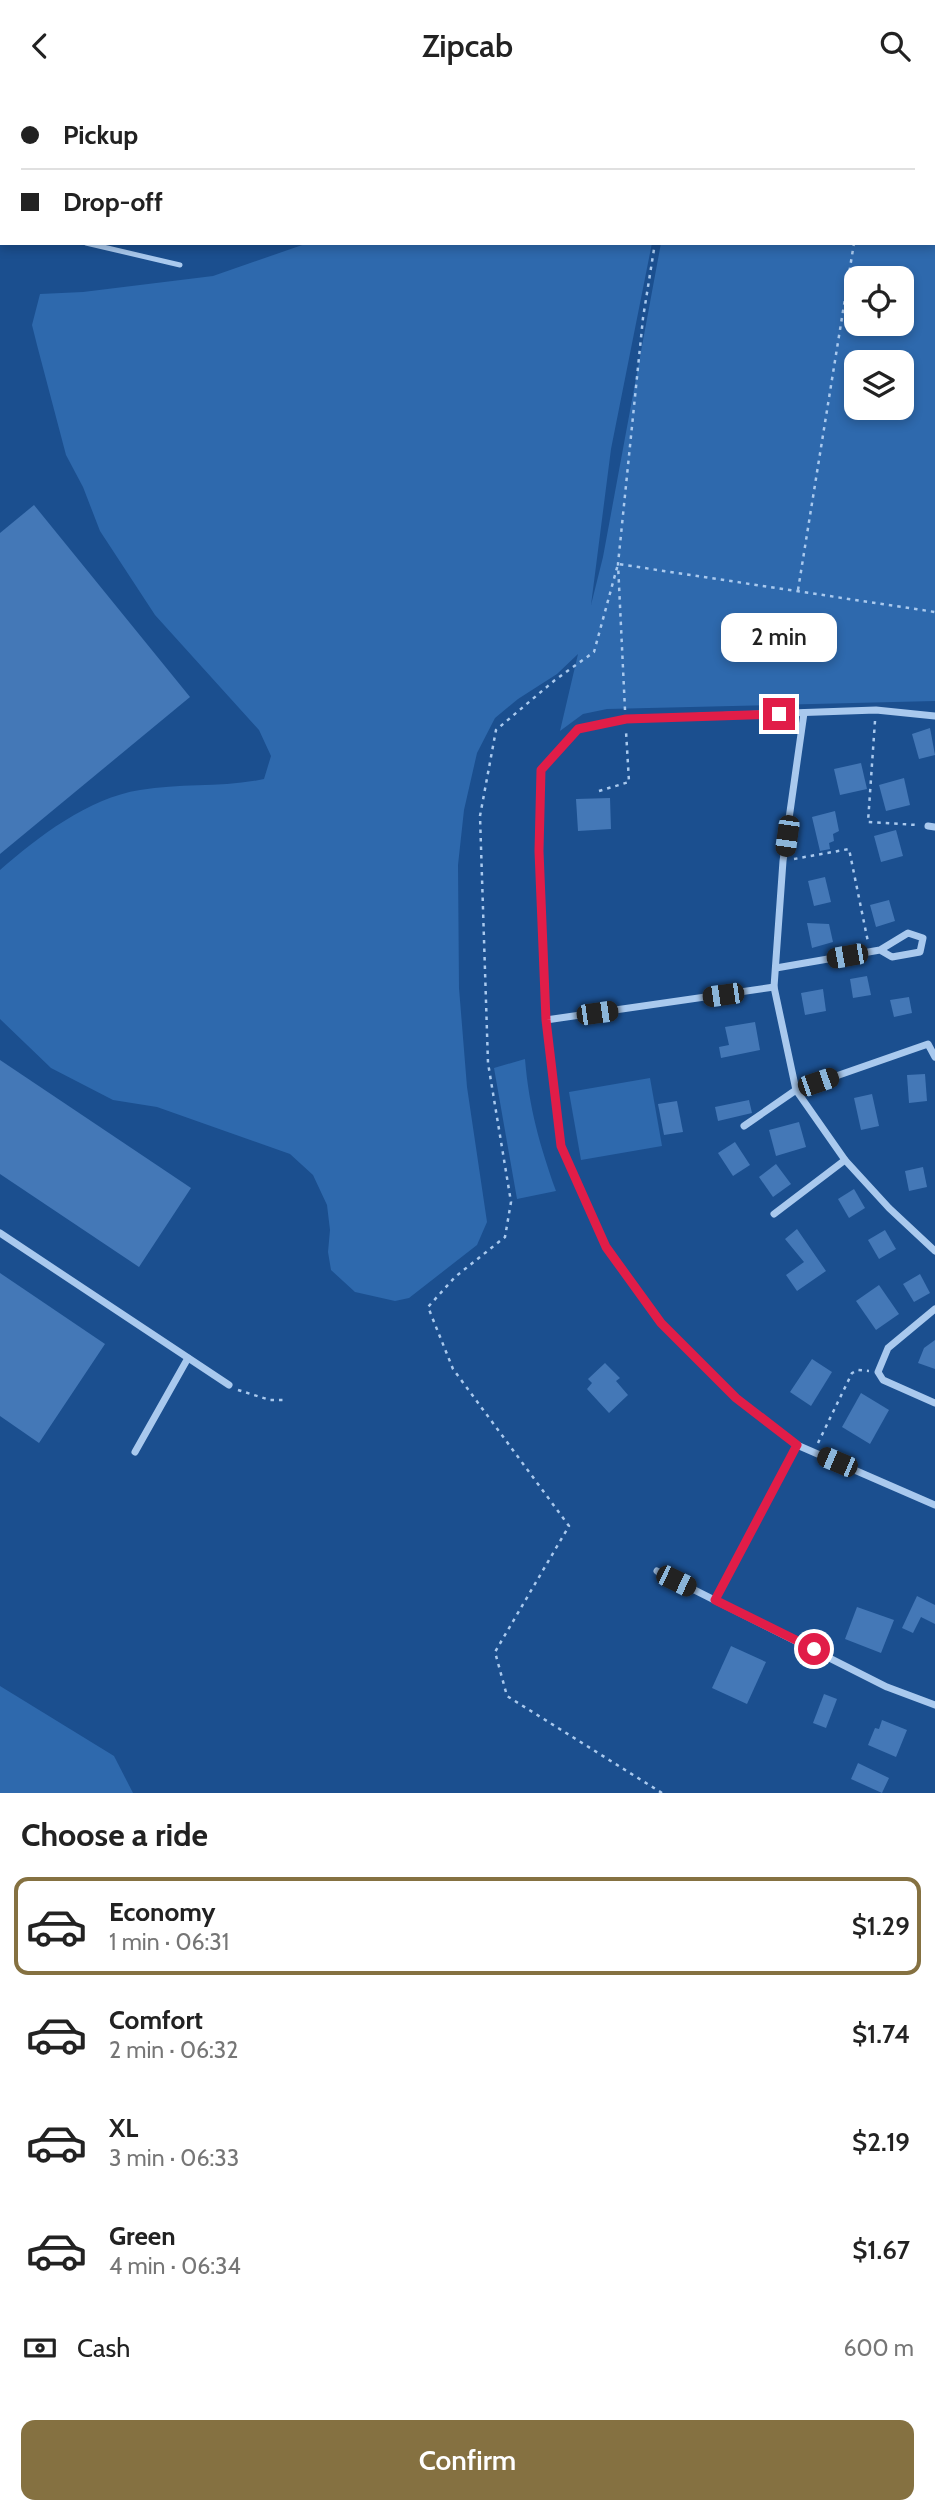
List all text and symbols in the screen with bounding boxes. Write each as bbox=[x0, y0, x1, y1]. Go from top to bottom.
text: Zipcab bbox=[422, 26, 513, 65]
icon: back bbox=[21, 27, 59, 65]
icon: search bbox=[876, 27, 914, 65]
text: Pickup bbox=[63, 119, 138, 151]
text: Drop-off bbox=[63, 186, 163, 218]
map controls bbox=[844, 266, 914, 420]
button: locate bbox=[844, 266, 914, 336]
button: layers bbox=[844, 350, 914, 420]
callout: 2 min bbox=[721, 613, 837, 661]
text: 2 min bbox=[751, 623, 807, 651]
route end bbox=[763, 698, 795, 730]
car bbox=[774, 814, 801, 858]
car bbox=[825, 942, 870, 970]
car bbox=[701, 982, 746, 1008]
car bbox=[575, 1000, 620, 1026]
car bbox=[795, 1065, 842, 1099]
car bbox=[814, 1444, 861, 1480]
car bbox=[653, 1562, 700, 1600]
route start bbox=[798, 1633, 830, 1665]
text: Choose a ride bbox=[21, 1815, 208, 1854]
icon: car bbox=[25, 1895, 88, 1958]
text: Economy bbox=[109, 1896, 215, 1928]
text: $1.29 bbox=[852, 1910, 910, 1942]
text: 1 min · 06:31 bbox=[109, 1928, 229, 1956]
icon: car bbox=[25, 2003, 88, 2066]
text: Comfort bbox=[109, 2004, 203, 2036]
text: $1.74 bbox=[852, 2018, 910, 2050]
text: 2 min · 06:32 bbox=[109, 2036, 238, 2064]
icon: car bbox=[25, 2111, 88, 2174]
text: XL bbox=[109, 2112, 138, 2144]
text: $2.19 bbox=[852, 2126, 910, 2158]
text: 3 min · 06:33 bbox=[109, 2144, 239, 2172]
icon: car bbox=[25, 2219, 88, 2282]
text: Green bbox=[109, 2220, 176, 2252]
text: $1.67 bbox=[852, 2234, 910, 2266]
text: 4 min · 06:34 bbox=[109, 2252, 241, 2280]
icon: cash bbox=[21, 2329, 59, 2367]
text: Cash bbox=[77, 2332, 130, 2364]
text: 600 m bbox=[843, 2334, 914, 2362]
button: Confirm bbox=[21, 2420, 914, 2500]

